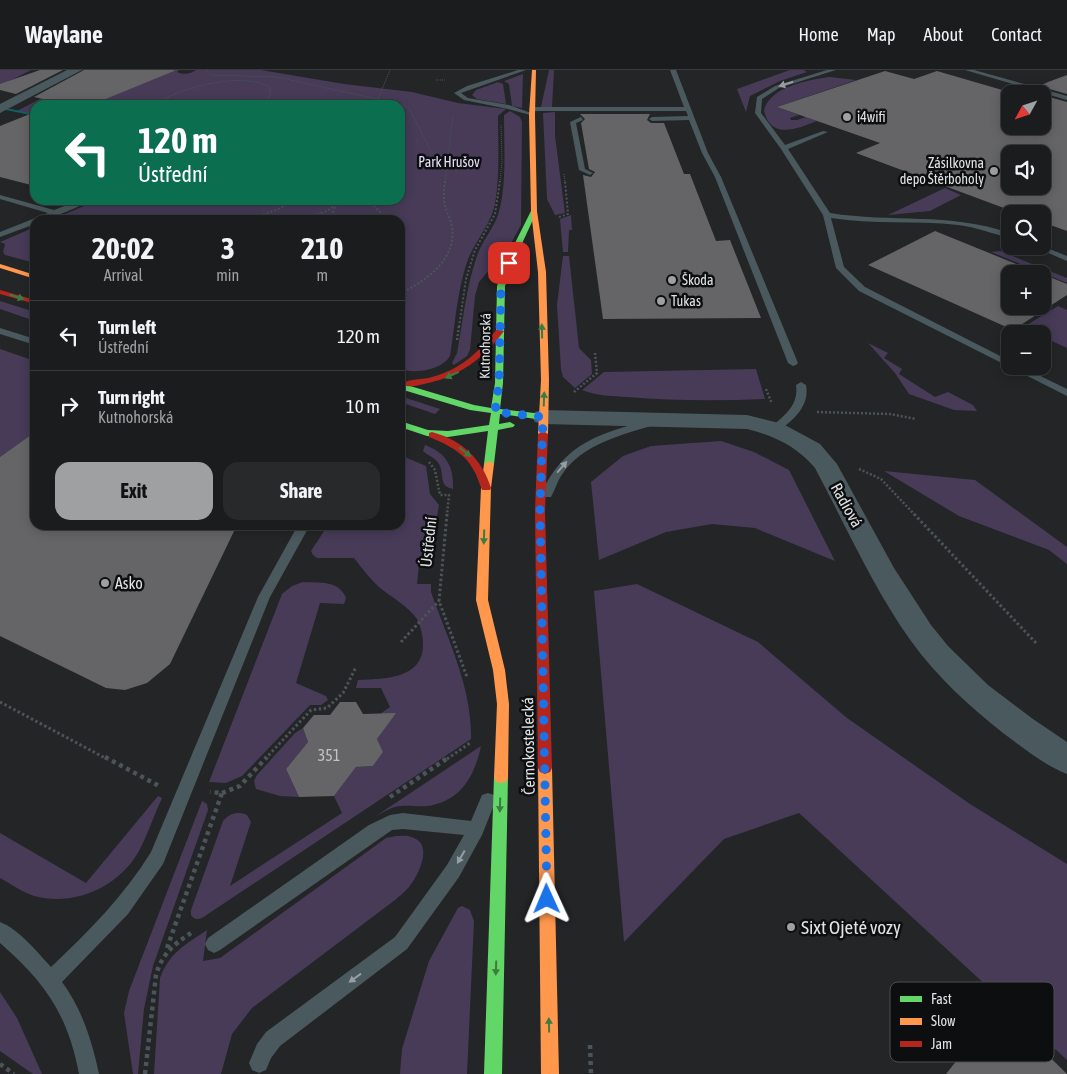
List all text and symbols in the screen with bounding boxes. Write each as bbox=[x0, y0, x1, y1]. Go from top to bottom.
text: Waylane bbox=[25, 21, 103, 48]
text: Home bbox=[799, 24, 839, 45]
text: Map bbox=[867, 24, 896, 45]
text: About bbox=[924, 24, 963, 45]
text: Contact bbox=[991, 24, 1042, 45]
one-way arrow bbox=[779, 81, 794, 89]
north arrow bbox=[1001, 85, 1051, 135]
map controls bbox=[1001, 85, 1051, 375]
place label: i4wifi bbox=[857, 109, 885, 125]
marker: i4wifi bbox=[841, 111, 853, 123]
icon: left bbox=[55, 120, 120, 185]
text: 120 m bbox=[138, 120, 217, 160]
button: sound bbox=[1001, 145, 1051, 195]
park label: Park Hrušov bbox=[418, 154, 480, 170]
place label: Zásilkovna depo Štěrboholy bbox=[900, 155, 984, 187]
text: Ústřední bbox=[138, 161, 208, 187]
marker: Zásilkovna depo Štěrboholy bbox=[988, 165, 1000, 177]
button: search bbox=[1001, 205, 1051, 255]
text: 20:02 bbox=[92, 231, 155, 265]
text: 3 bbox=[221, 231, 235, 265]
text: 210 bbox=[301, 231, 343, 265]
pin bbox=[488, 242, 530, 284]
icon: arrive bbox=[495, 249, 523, 277]
button: + bbox=[1001, 265, 1051, 315]
text: Arrival bbox=[104, 266, 143, 284]
text: min bbox=[216, 266, 239, 284]
text: m bbox=[316, 266, 328, 284]
place label: Škoda bbox=[682, 272, 714, 288]
marker: Škoda bbox=[666, 274, 678, 286]
place label: Tukas bbox=[671, 293, 701, 309]
one-way arrow bbox=[10, 294, 25, 302]
marker: Tukas bbox=[655, 295, 667, 307]
street label: Kutnohorská bbox=[476, 313, 494, 379]
text: Turn left bbox=[98, 316, 156, 338]
icon: left bbox=[55, 322, 83, 350]
one-way arrow bbox=[538, 323, 546, 339]
text: 120 m bbox=[337, 325, 380, 347]
button: − bbox=[1001, 325, 1051, 375]
text: Ústřední bbox=[98, 338, 149, 356]
one-way arrow bbox=[445, 371, 459, 379]
text: Turn right bbox=[98, 386, 165, 408]
one-way arrow bbox=[540, 390, 548, 406]
icon: right bbox=[55, 392, 83, 420]
text: 10 m bbox=[346, 395, 380, 417]
text: Kutnohorská bbox=[98, 408, 173, 426]
one-way arrow bbox=[458, 446, 471, 457]
one-way arrow bbox=[556, 461, 568, 473]
button: Exit bbox=[55, 462, 213, 520]
button: Share bbox=[223, 462, 380, 520]
street label: Radiová bbox=[828, 480, 866, 530]
street label: Ústřední bbox=[416, 516, 440, 568]
one-way arrow bbox=[480, 529, 488, 545]
place label: Asko bbox=[115, 574, 143, 592]
marker: Asko bbox=[99, 577, 111, 589]
street label: Černokostelecká bbox=[518, 697, 538, 795]
house number: 351 bbox=[318, 746, 340, 764]
one-way arrow bbox=[496, 798, 504, 814]
one-way arrow bbox=[456, 851, 465, 864]
position arrow bbox=[520, 872, 572, 924]
place label: Sixt Ojeté vozy bbox=[801, 916, 901, 938]
marker: Sixt Ojeté vozy bbox=[785, 921, 797, 933]
one-way arrow bbox=[491, 960, 499, 976]
one-way arrow bbox=[348, 973, 362, 983]
legend bbox=[890, 982, 1054, 1062]
text: Fast bbox=[931, 991, 952, 1007]
text: Slow bbox=[931, 1013, 956, 1029]
one-way arrow bbox=[545, 1017, 553, 1033]
text: Jam bbox=[931, 1036, 952, 1052]

